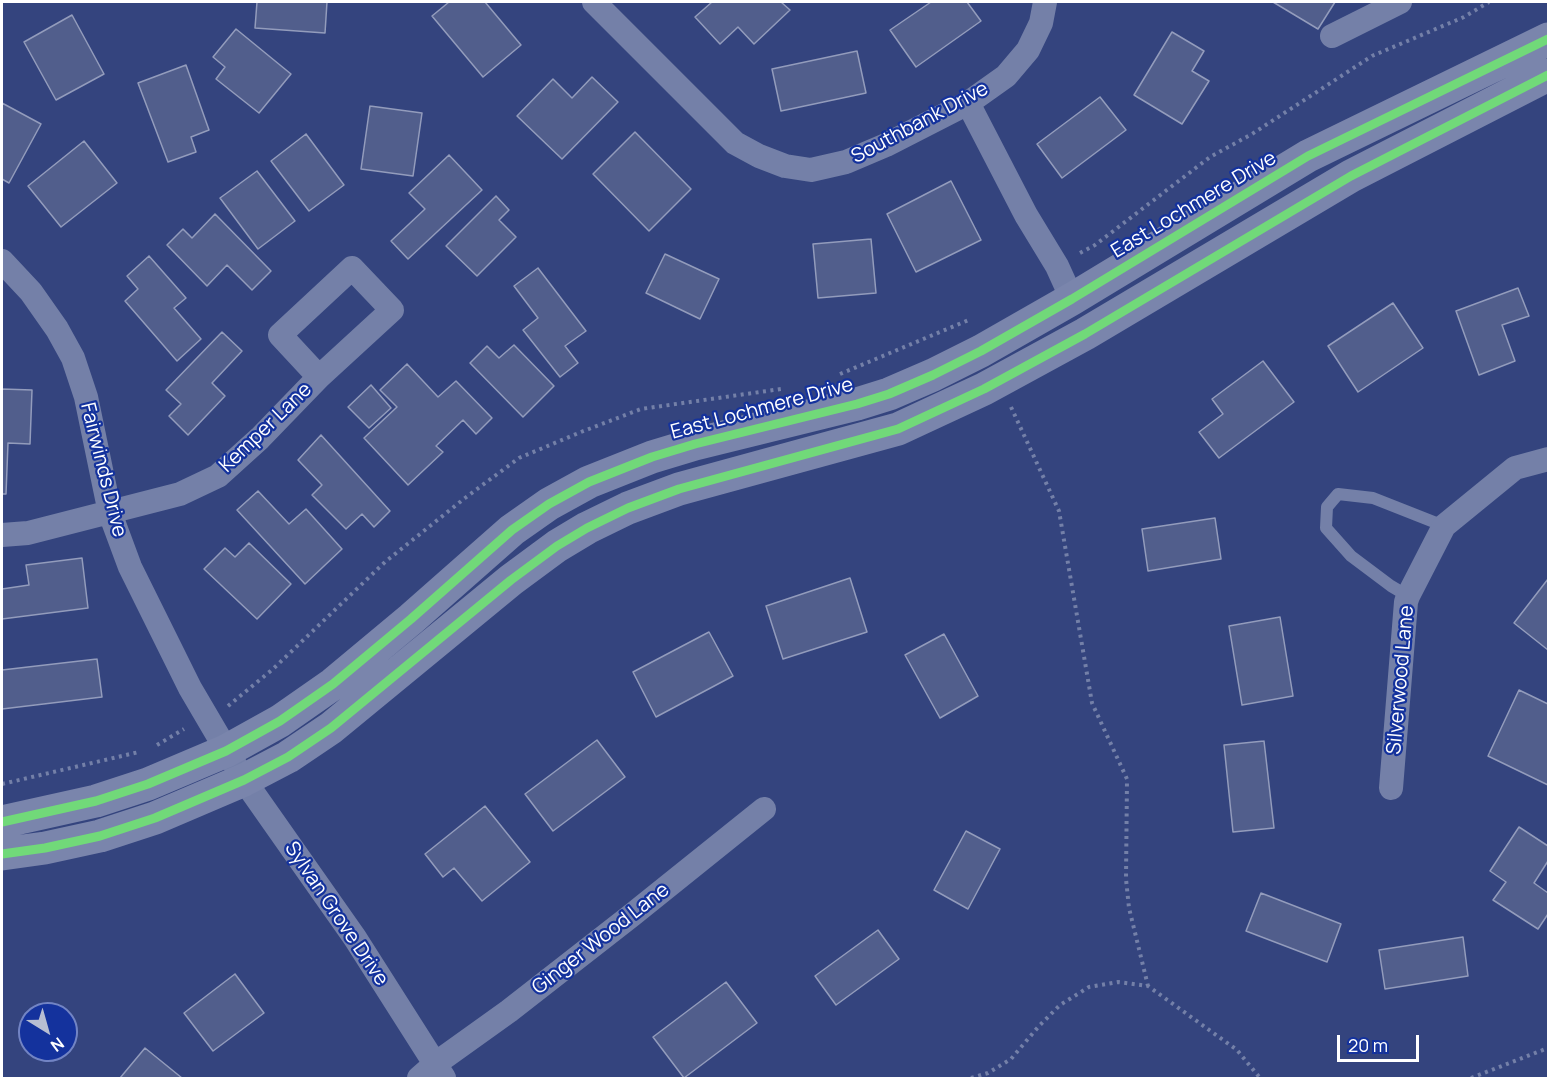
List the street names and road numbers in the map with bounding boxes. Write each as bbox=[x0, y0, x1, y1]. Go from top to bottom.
street label: Southbank Drive bbox=[848, 77, 992, 169]
street label: East Lochmere Drive bbox=[1107, 146, 1281, 264]
street label: East Lochmere Drive bbox=[668, 373, 856, 445]
street label: Kemper Lane bbox=[215, 378, 317, 478]
street label: Fairwinds Drive bbox=[75, 400, 131, 540]
street label: Silverwood Lane bbox=[1383, 604, 1419, 756]
street label: Sylvan Grove Drive bbox=[279, 837, 393, 991]
street label: Ginger Wood Lane bbox=[528, 878, 674, 1000]

